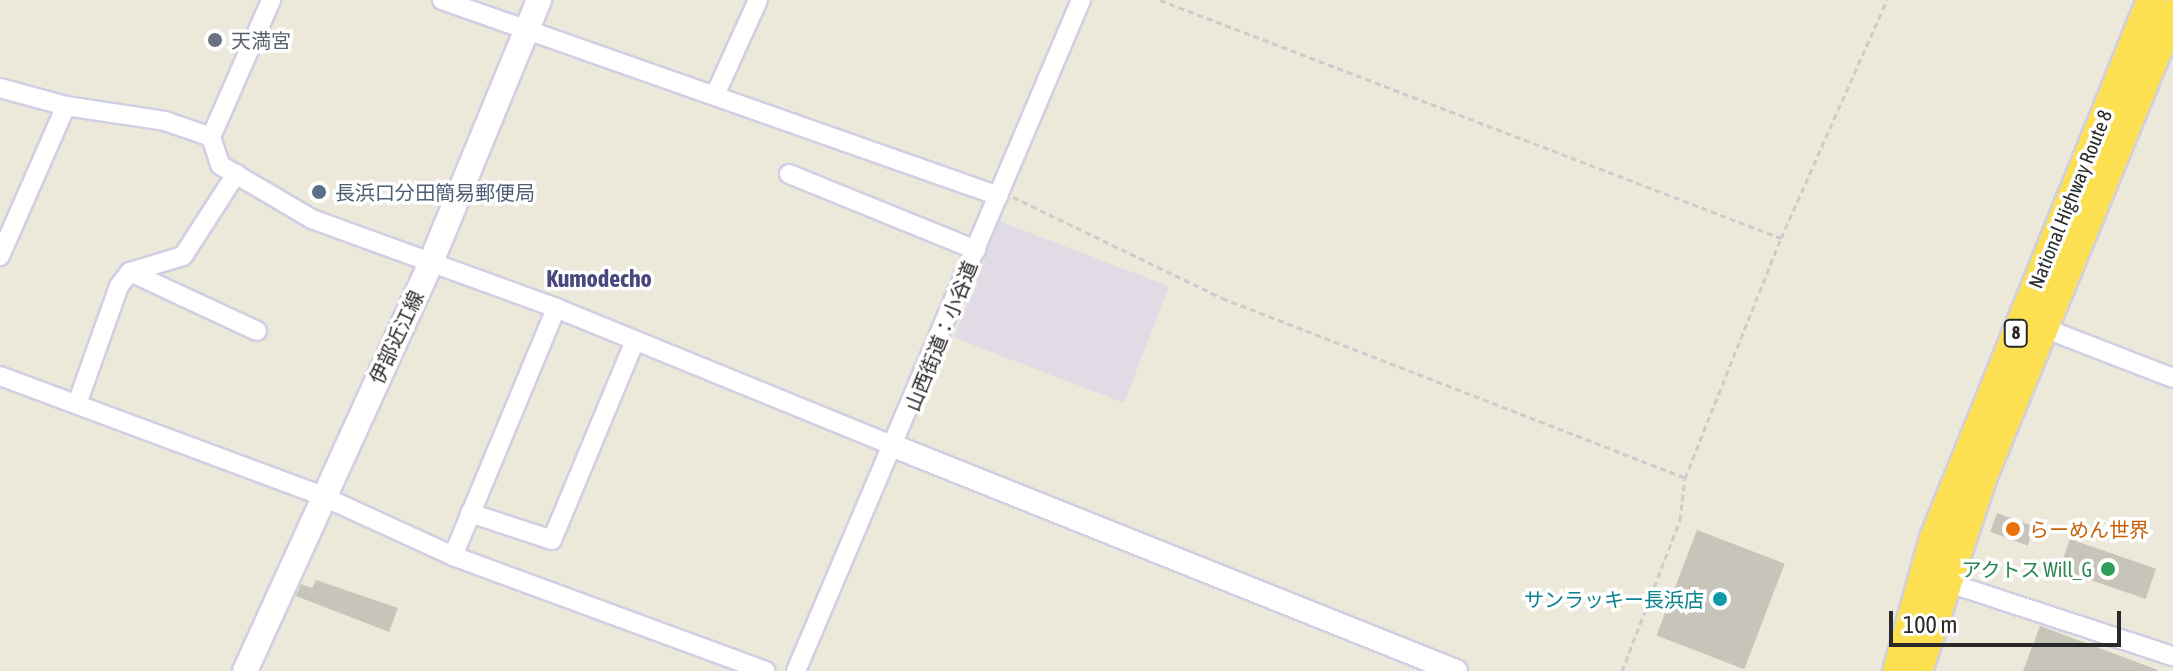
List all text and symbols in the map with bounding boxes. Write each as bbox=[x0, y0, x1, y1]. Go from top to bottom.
place label: 天満宮 bbox=[231, 28, 291, 52]
marker: 天満宮 bbox=[206, 31, 224, 49]
street label: National Highway Route 8 bbox=[2023, 106, 2117, 292]
place label: 長浜口分田簡易郵便局 bbox=[335, 180, 535, 204]
marker: 長浜口分田簡易郵便局 bbox=[310, 183, 328, 201]
street label: 山西街道：小谷道 bbox=[900, 257, 982, 415]
district label: Kumodecho bbox=[546, 265, 652, 293]
street label: 伊部近江線 bbox=[364, 287, 428, 387]
road number: 8 bbox=[2002, 319, 2030, 347]
place label: らーめん世界 bbox=[2029, 517, 2149, 541]
marker: らーめん世界 bbox=[2004, 520, 2022, 538]
place label: アクトス Will_G bbox=[1960, 557, 2092, 581]
marker: アクトス Will_G bbox=[2099, 560, 2117, 578]
place label: サンラッキー長浜店 bbox=[1524, 587, 1704, 611]
marker: サンラッキー長浜店 bbox=[1711, 590, 1729, 608]
scale bar bbox=[1893, 595, 2125, 645]
text: 100 m bbox=[1903, 611, 1957, 638]

